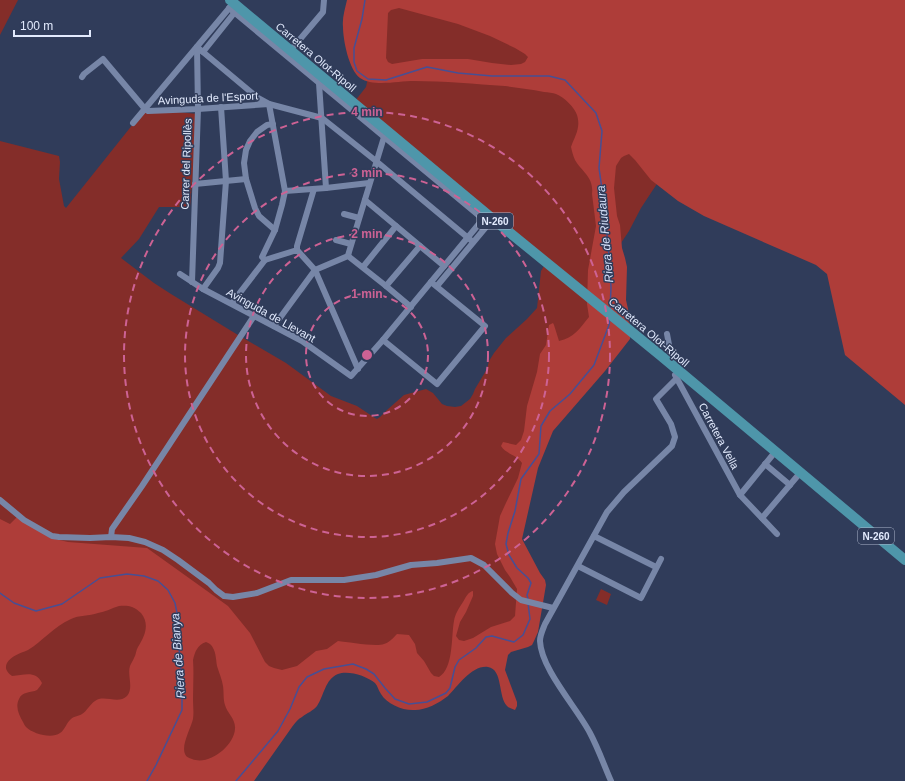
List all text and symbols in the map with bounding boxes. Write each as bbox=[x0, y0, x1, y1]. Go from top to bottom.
scale bar bbox=[14, 12, 90, 38]
text: 100 m bbox=[20, 19, 53, 33]
street label: Carretera Olot-Ripoll bbox=[274, 20, 358, 94]
street label: Avinguda de l'Esport bbox=[158, 89, 258, 107]
text: 4 min bbox=[351, 105, 383, 119]
street label: Carrer del Ripollès bbox=[178, 118, 194, 210]
text: 3 min bbox=[351, 166, 383, 180]
water label: Riera de Riudaura bbox=[594, 185, 616, 283]
road number: N-260 bbox=[477, 213, 513, 229]
text: 2 min bbox=[351, 227, 383, 241]
street label: Avinguda de Llevant bbox=[225, 286, 317, 344]
text: 1 min bbox=[351, 287, 383, 301]
street label: Carretera Olot-Ripoll bbox=[607, 295, 691, 369]
centre of rings bbox=[360, 348, 374, 362]
street label: Carretera Vella bbox=[696, 401, 742, 472]
road number: N-260 bbox=[858, 528, 894, 544]
water label: Riera de Bianya bbox=[168, 613, 188, 699]

